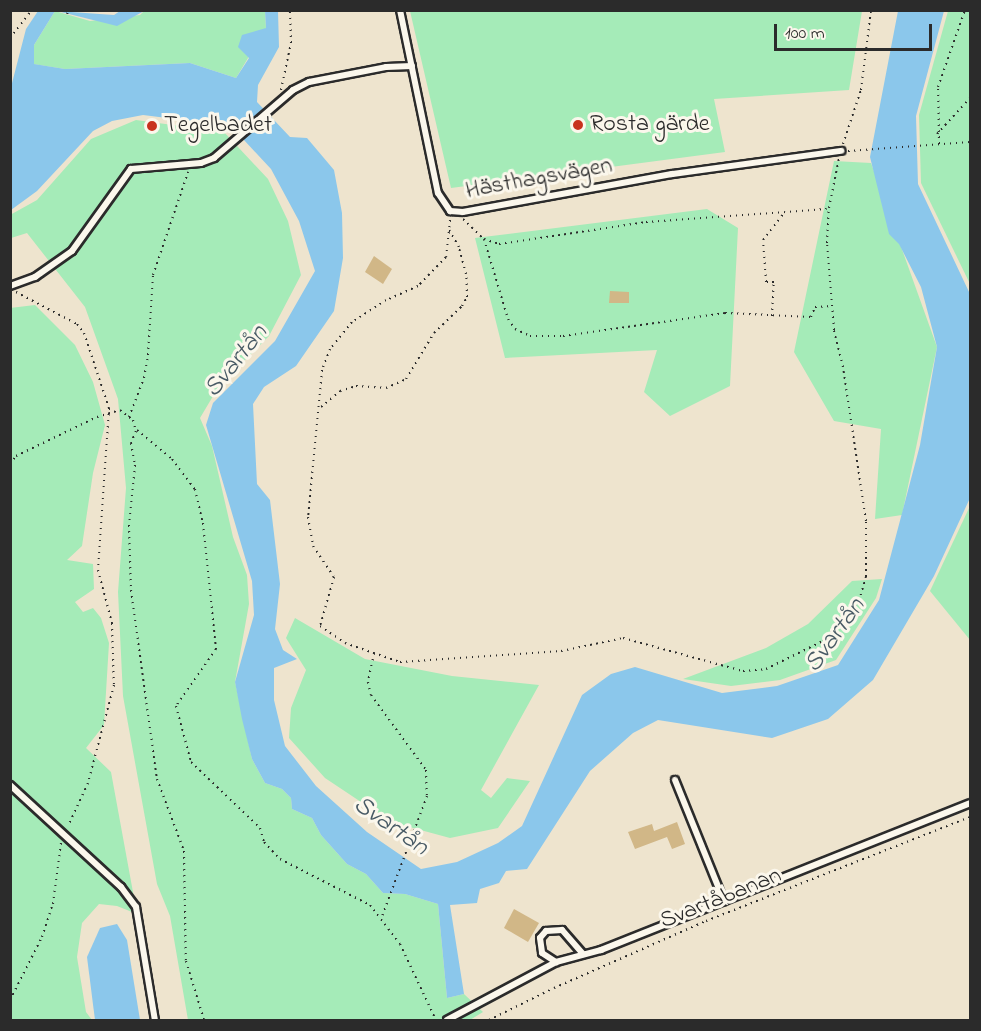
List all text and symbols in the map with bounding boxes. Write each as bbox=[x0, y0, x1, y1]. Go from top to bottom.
scale bar bbox=[777, 12, 934, 50]
text: 100 m bbox=[785, 21, 825, 47]
place label: Rosta gärde bbox=[590, 111, 710, 139]
place label: Tegelbadet bbox=[164, 112, 272, 140]
marker: Rosta gärde bbox=[571, 118, 585, 132]
marker: Tegelbadet bbox=[145, 119, 159, 133]
street label: Hästhagsvägen bbox=[463, 152, 615, 206]
water label: Svartån bbox=[198, 319, 276, 405]
water label: Svartån bbox=[799, 593, 873, 679]
water label: Svartån bbox=[346, 790, 434, 864]
street label: Svartåbanan bbox=[656, 862, 786, 936]

